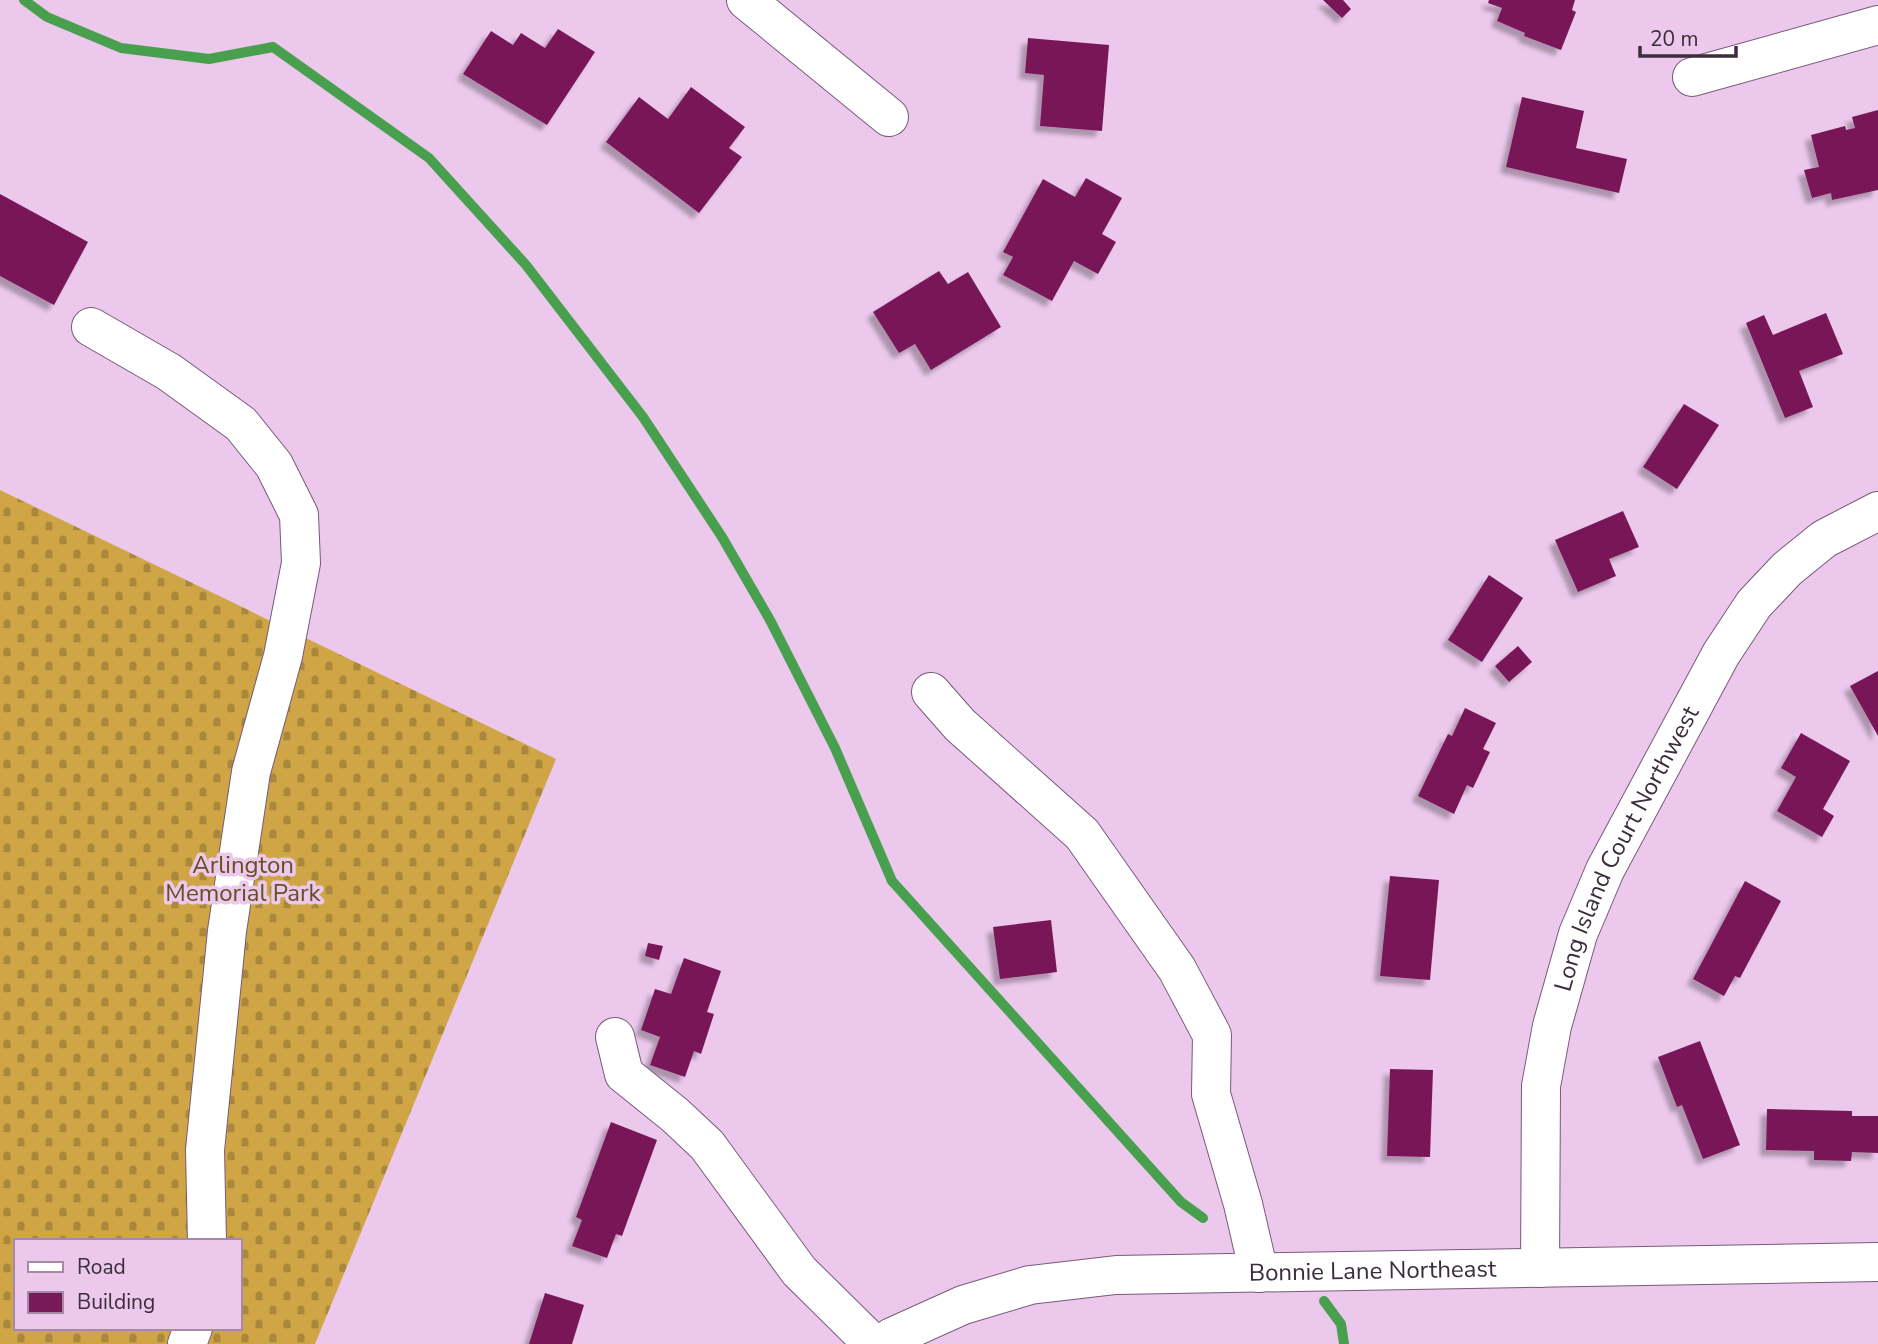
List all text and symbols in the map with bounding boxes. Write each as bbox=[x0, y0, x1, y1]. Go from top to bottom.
scale bar bbox=[1640, 14, 1736, 58]
text: 20 m bbox=[1650, 25, 1699, 53]
street label: Long Island Court Northwest bbox=[1547, 700, 1706, 995]
park label: Arlington Memorial Park bbox=[165, 849, 322, 909]
legend bbox=[14, 1239, 242, 1330]
text: Road bbox=[77, 1253, 126, 1281]
street label: Bonnie Lane Northeast bbox=[1249, 1253, 1497, 1289]
text: Building bbox=[77, 1288, 155, 1316]

